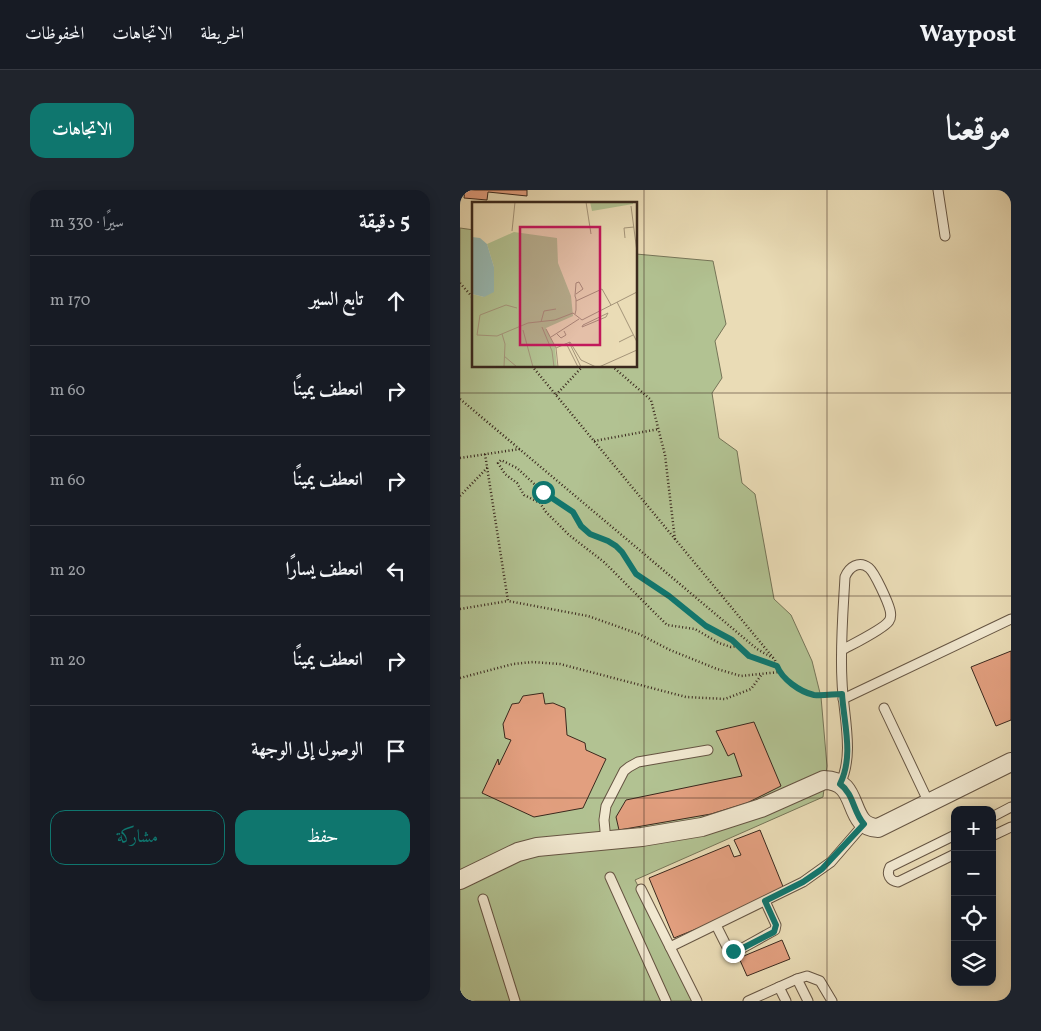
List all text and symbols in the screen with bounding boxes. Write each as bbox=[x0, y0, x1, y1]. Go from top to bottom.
text: Waypost bbox=[919, 18, 1016, 52]
text: المحفوظات bbox=[25, 22, 84, 47]
text: الاتجاهات bbox=[112, 22, 172, 47]
text: الخريطة bbox=[200, 22, 244, 47]
button: الاتجاهات bbox=[30, 103, 134, 158]
text: موقعنا bbox=[946, 106, 1011, 154]
inset map bbox=[472, 202, 638, 368]
text: 5 دقيقة bbox=[359, 208, 410, 237]
text: سيرًا · 330 m bbox=[50, 212, 124, 234]
text: تابع السير bbox=[310, 287, 363, 313]
icon: ahead bbox=[382, 287, 410, 315]
text: 170 m bbox=[50, 290, 90, 312]
text: انعطف يمينًا bbox=[293, 377, 363, 403]
icon: right bbox=[382, 377, 410, 405]
text: 60 m bbox=[50, 380, 85, 402]
text: انعطف يمينًا bbox=[293, 467, 363, 493]
icon: right bbox=[382, 467, 410, 495]
text: 60 m bbox=[50, 470, 85, 492]
route start bbox=[532, 481, 555, 504]
text: انعطف يسارًا bbox=[285, 557, 363, 583]
icon: left bbox=[382, 557, 410, 585]
text: 20 m bbox=[50, 560, 85, 582]
text: انعطف يمينًا bbox=[293, 647, 363, 673]
icon: right bbox=[382, 647, 410, 675]
text: 20 m bbox=[50, 650, 85, 672]
text: الوصول إلى الوجهة bbox=[251, 737, 363, 763]
icon: arrive bbox=[382, 737, 410, 765]
map controls bbox=[951, 806, 996, 986]
button: + bbox=[951, 806, 996, 851]
button: مشاركة bbox=[50, 810, 225, 865]
button: حفظ bbox=[235, 810, 410, 865]
button: − bbox=[951, 851, 996, 896]
button: locate bbox=[951, 896, 996, 941]
route end bbox=[722, 940, 745, 963]
button: layers bbox=[951, 941, 996, 986]

